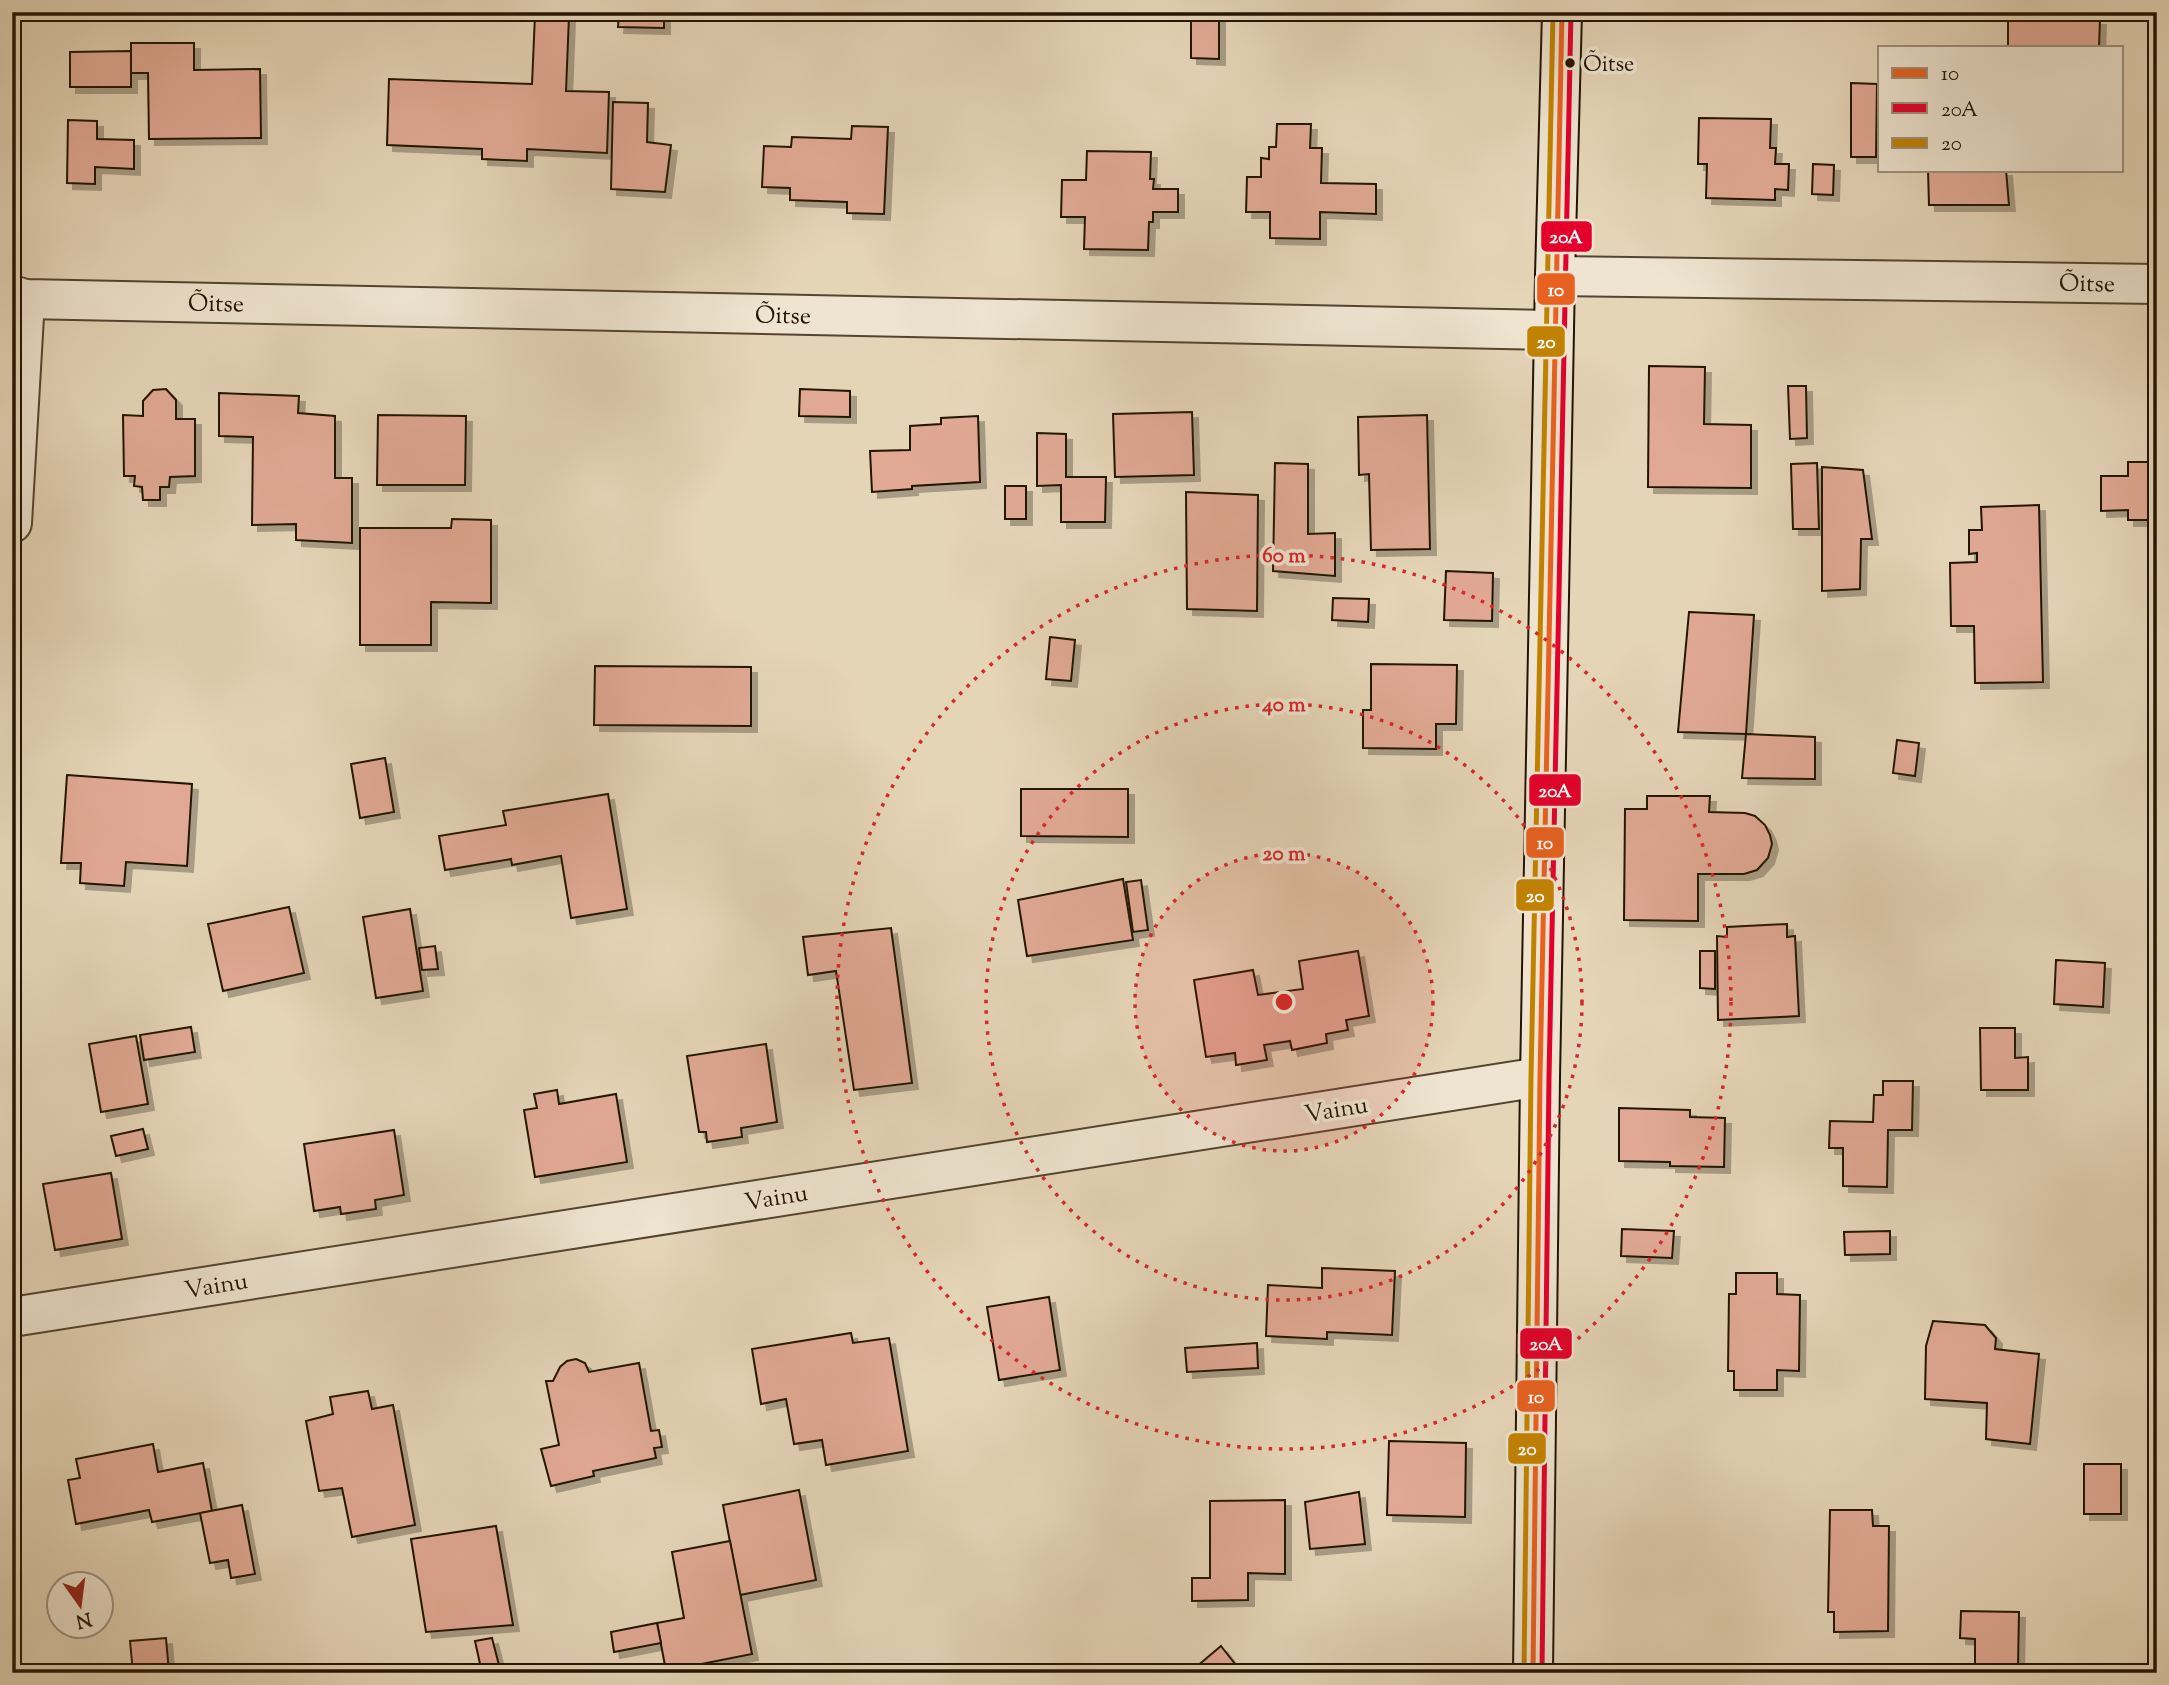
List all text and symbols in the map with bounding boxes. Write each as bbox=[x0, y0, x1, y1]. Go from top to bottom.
legend bbox=[1878, 46, 2124, 172]
place label: Õitse bbox=[1583, 49, 1634, 82]
marker: Õitse bbox=[1563, 56, 1577, 70]
text: 10 bbox=[1941, 60, 1959, 90]
text: 20A bbox=[1941, 96, 1978, 126]
text: 20 bbox=[1941, 130, 1962, 160]
line badge: 20A bbox=[1540, 220, 1593, 253]
text: 20A bbox=[1549, 225, 1583, 252]
street label: Õitse bbox=[2059, 268, 2115, 302]
line badge: 10 bbox=[1536, 272, 1576, 306]
text: 10 bbox=[1548, 278, 1564, 305]
street label: Õitse bbox=[188, 288, 244, 322]
street label: Õitse bbox=[755, 300, 811, 334]
line badge: 20 bbox=[1526, 325, 1566, 358]
text: 20 bbox=[1537, 330, 1555, 357]
text: 60 m bbox=[1262, 542, 1306, 572]
text: 40 m bbox=[1261, 691, 1306, 721]
line badge: 20A bbox=[1528, 773, 1582, 807]
text: 20A bbox=[1538, 779, 1572, 806]
line badge: 10 bbox=[1525, 826, 1565, 859]
text: 10 bbox=[1537, 831, 1553, 858]
text: 20 m bbox=[1263, 840, 1306, 870]
line badge: 20 bbox=[1515, 878, 1555, 912]
text: 20 bbox=[1526, 884, 1544, 911]
centre of rings bbox=[1272, 990, 1296, 1014]
street label: Vainu bbox=[1302, 1089, 1371, 1133]
street label: Vainu bbox=[742, 1177, 811, 1221]
street label: Vainu bbox=[182, 1265, 251, 1309]
line badge: 20A bbox=[1519, 1327, 1573, 1360]
text: 20A bbox=[1529, 1332, 1563, 1359]
line badge: 10 bbox=[1516, 1379, 1556, 1413]
text: 10 bbox=[1528, 1385, 1544, 1412]
line badge: 20 bbox=[1507, 1432, 1547, 1465]
text: 20 bbox=[1518, 1437, 1536, 1464]
north arrow bbox=[46, 1570, 116, 1640]
text: N bbox=[73, 1604, 94, 1634]

